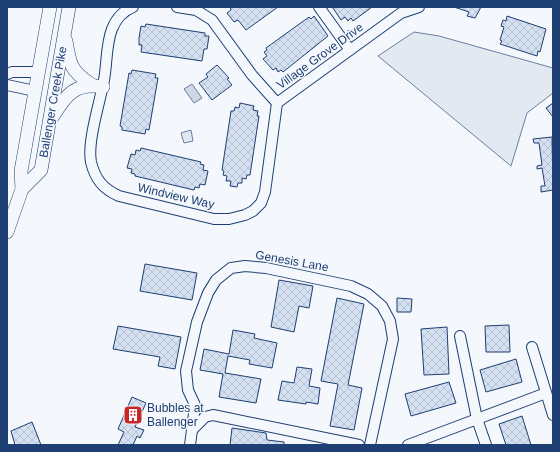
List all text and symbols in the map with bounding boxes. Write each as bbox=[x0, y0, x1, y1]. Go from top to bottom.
street label: Village Grove Drive bbox=[274, 20, 366, 92]
street label: Ballenger Creek Pike bbox=[36, 45, 70, 159]
street label: Windview Way bbox=[136, 180, 216, 212]
street label: Genesis Lane bbox=[254, 248, 330, 274]
place label: Bubbles at Ballenger bbox=[147, 401, 204, 429]
building icon: Bubbles at Ballenger bbox=[122, 404, 144, 426]

